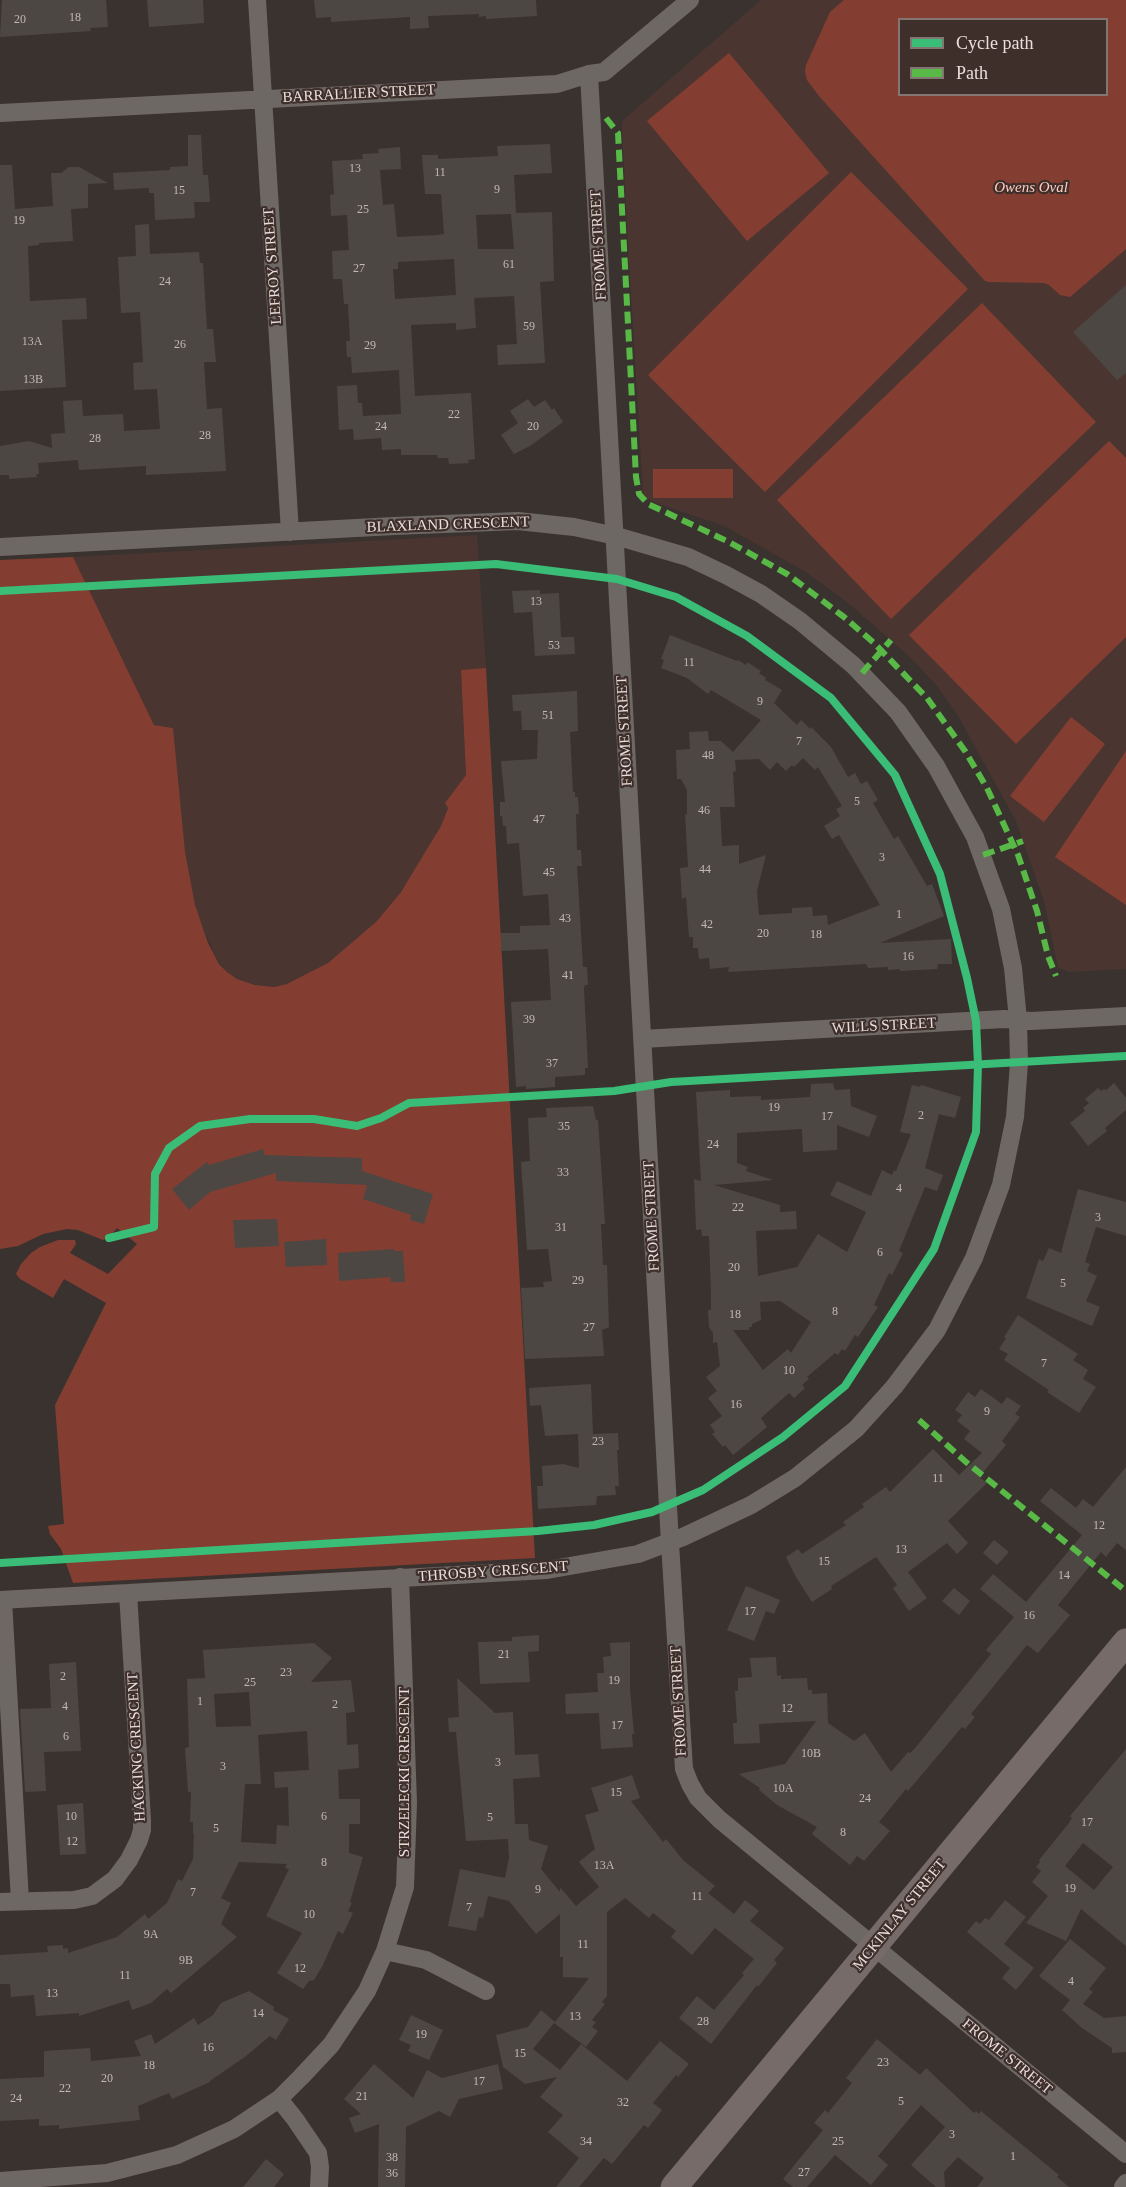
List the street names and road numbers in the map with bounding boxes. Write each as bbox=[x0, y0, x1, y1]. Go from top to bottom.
street label: BARRALLIER STREET bbox=[282, 81, 436, 107]
street label: FROME STREET bbox=[587, 189, 611, 301]
street label: LEFROY STREET bbox=[260, 207, 286, 325]
street label: BLAXLAND CRESCENT bbox=[366, 513, 530, 537]
street label: FROME STREET bbox=[613, 675, 637, 787]
street label: WILLS STREET bbox=[831, 1014, 937, 1038]
street label: FROME STREET bbox=[640, 1160, 664, 1272]
street label: THROSBY CRESCENT bbox=[417, 1558, 569, 1586]
street label: FROME STREET bbox=[667, 1645, 691, 1757]
street label: HACKING CRESCENT bbox=[124, 1672, 150, 1822]
street label: STRZELECKI CRESCENT bbox=[396, 1687, 414, 1857]
street label: MCKINLAY STREET bbox=[850, 1856, 950, 1974]
street label: FROME STREET bbox=[958, 2015, 1056, 2099]

